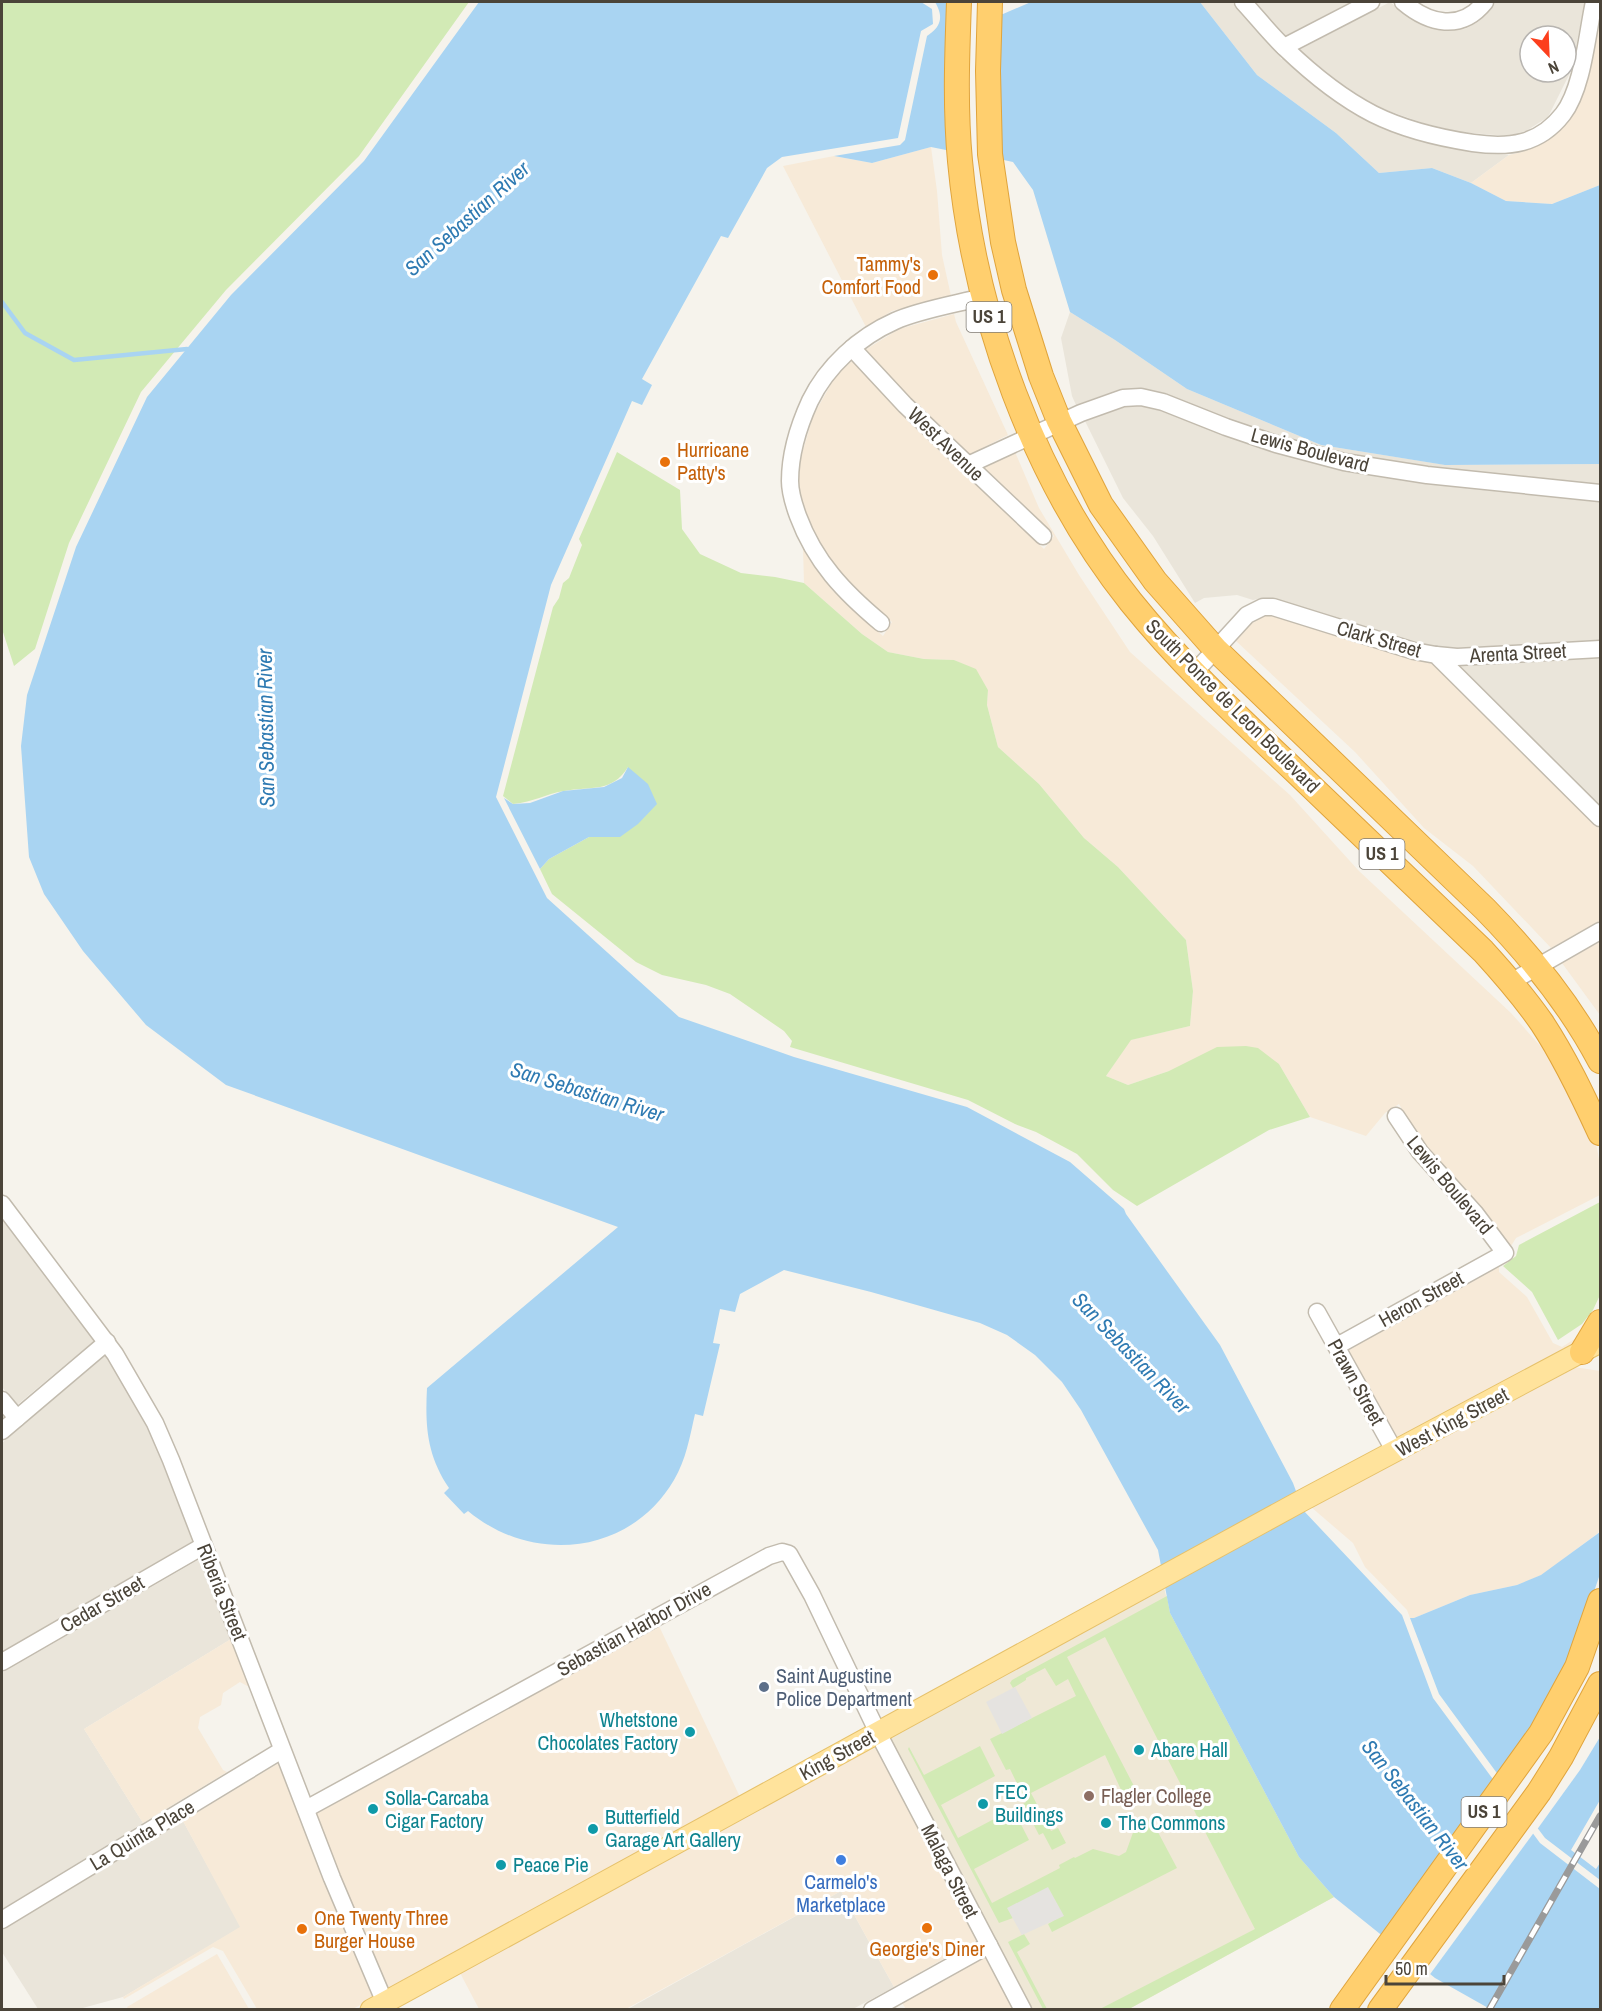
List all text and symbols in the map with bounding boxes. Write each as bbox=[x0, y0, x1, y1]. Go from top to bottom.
north arrow bbox=[1518, 24, 1578, 84]
text: N bbox=[1545, 56, 1563, 80]
water label: San Sebastian River bbox=[398, 154, 536, 283]
place label: Tammy's Comfort Food bbox=[822, 250, 921, 300]
marker: Tammy's Comfort Food bbox=[926, 268, 940, 282]
road number: US 1 bbox=[966, 302, 1012, 332]
street label: West Avenue bbox=[902, 401, 990, 487]
street label: Lewis Boulevard bbox=[1248, 421, 1372, 478]
place label: Hurricane Patty's bbox=[677, 436, 749, 486]
marker: Hurricane Patty's bbox=[658, 455, 672, 469]
street label: South Ponce de Leon Boulevard bbox=[1140, 613, 1326, 799]
street label: Clark Street bbox=[1334, 614, 1425, 664]
street label: Arenta Street bbox=[1468, 636, 1567, 669]
water label: San Sebastian River bbox=[250, 647, 281, 808]
road number: US 1 bbox=[1360, 839, 1404, 869]
water label: San Sebastian River bbox=[507, 1054, 669, 1129]
street label: Lewis Boulevard bbox=[1401, 1130, 1500, 1240]
street label: Heron Street bbox=[1374, 1264, 1468, 1333]
water label: San Sebastian River bbox=[1066, 1285, 1198, 1421]
street label: Prawn Street bbox=[1322, 1334, 1391, 1430]
street label: West King Street bbox=[1391, 1380, 1513, 1463]
street label: Riberia Street bbox=[191, 1539, 254, 1645]
street label: Cedar Street bbox=[55, 1568, 149, 1639]
street label: Sebastian Harbor Drive bbox=[552, 1575, 716, 1682]
place label: Saint Augustine Police Department bbox=[776, 1662, 912, 1712]
marker: Saint Augustine Police Department bbox=[757, 1680, 771, 1694]
place label: Whetstone Chocolates Factory bbox=[538, 1706, 679, 1756]
street label: King Street bbox=[794, 1723, 880, 1786]
marker: Whetstone Chocolates Factory bbox=[683, 1725, 697, 1739]
water label: San Sebastian River bbox=[1355, 1733, 1477, 1877]
place label: Abare Hall bbox=[1150, 1736, 1228, 1763]
marker: Abare Hall bbox=[1132, 1743, 1146, 1757]
place label: FEC Buildings bbox=[995, 1778, 1063, 1828]
place label: Flagler College bbox=[1101, 1782, 1211, 1809]
place label: Solla-Carcaba Cigar Factory bbox=[385, 1784, 489, 1834]
marker: Flagler College bbox=[1082, 1789, 1096, 1803]
street label: La Quinta Place bbox=[84, 1793, 199, 1876]
marker: FEC Buildings bbox=[976, 1797, 990, 1811]
road number: US 1 bbox=[1462, 1797, 1506, 1827]
marker: Solla-Carcaba Cigar Factory bbox=[366, 1802, 380, 1816]
place label: Butterfield Garage Art Gallery bbox=[605, 1803, 742, 1853]
place label: The Commons bbox=[1118, 1809, 1226, 1836]
marker: The Commons bbox=[1099, 1816, 1113, 1830]
street label: Malaga Street bbox=[915, 1819, 986, 1923]
marker: Butterfield Garage Art Gallery bbox=[586, 1822, 600, 1836]
place label: Peace Pie bbox=[513, 1851, 589, 1878]
marker: Carmelo's Marketplace bbox=[834, 1853, 848, 1867]
marker: Peace Pie bbox=[494, 1858, 508, 1872]
place label: Carmelo's Marketplace bbox=[796, 1868, 886, 1918]
place label: One Twenty Three Burger House bbox=[314, 1904, 448, 1954]
marker: Georgie's Diner bbox=[920, 1921, 934, 1935]
marker: One Twenty Three Burger House bbox=[295, 1922, 309, 1936]
place label: Georgie's Diner bbox=[869, 1935, 985, 1962]
scale bar bbox=[1386, 1948, 1504, 1986]
text: 50 m bbox=[1395, 1956, 1428, 1981]

